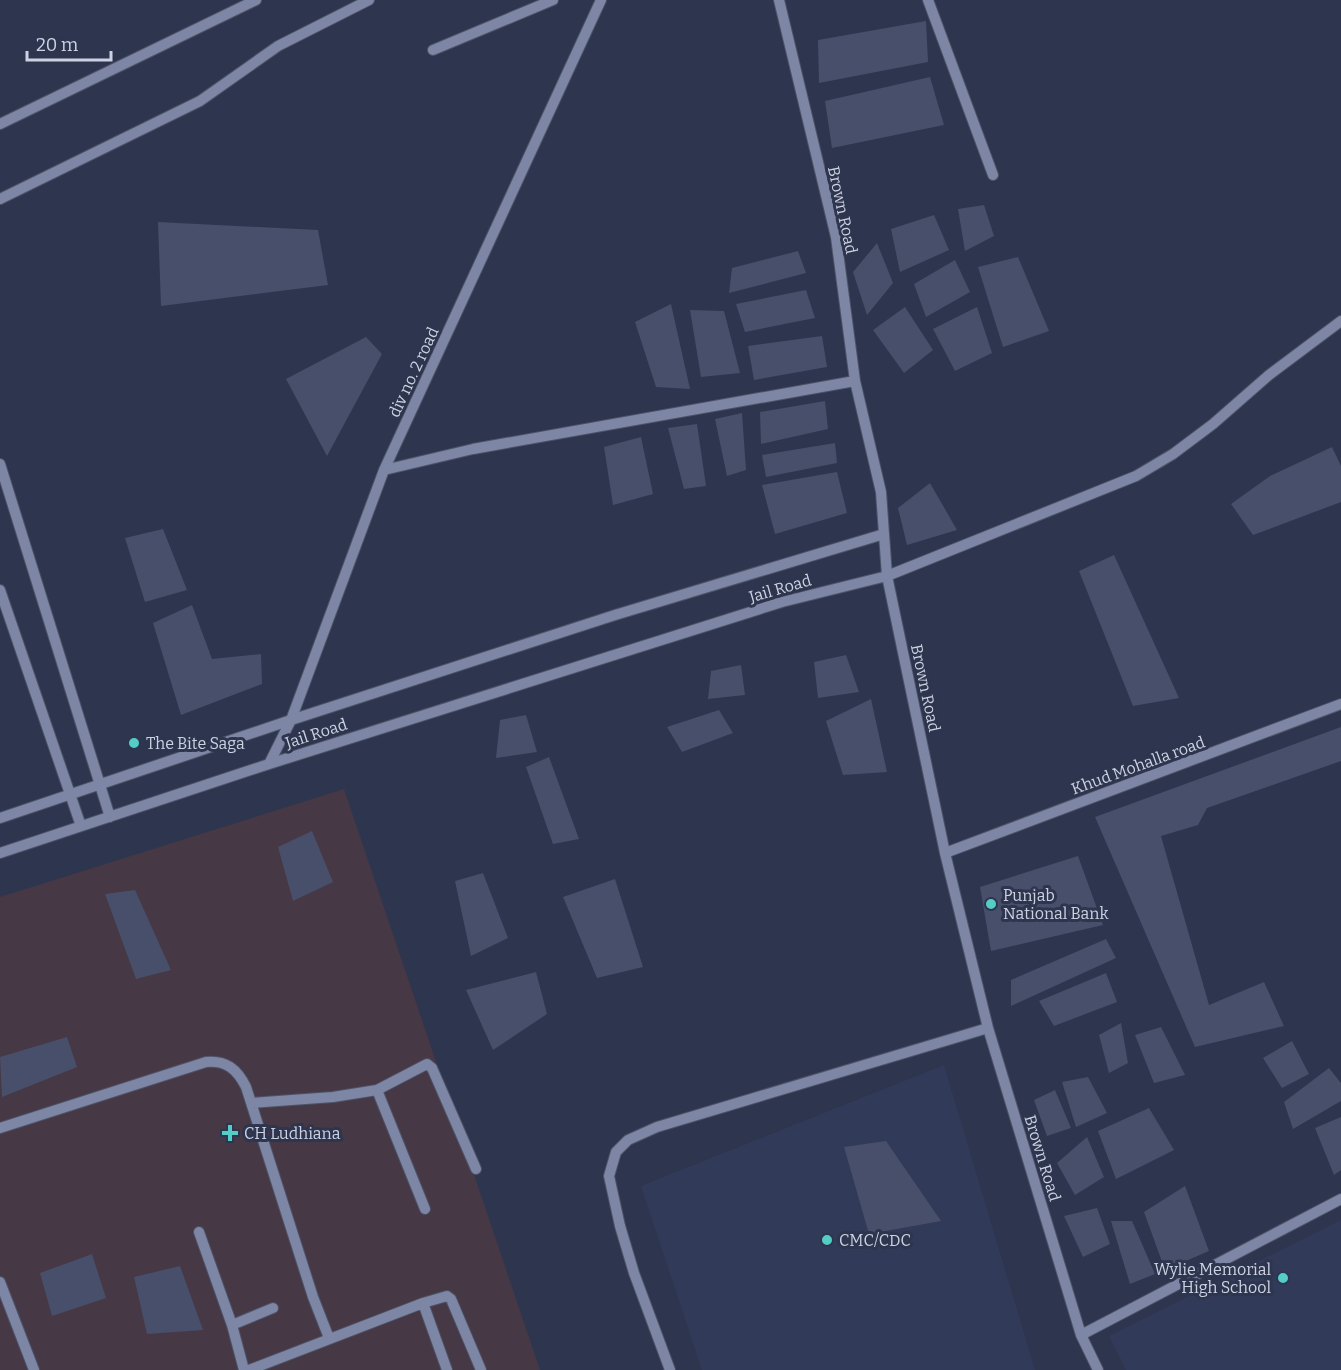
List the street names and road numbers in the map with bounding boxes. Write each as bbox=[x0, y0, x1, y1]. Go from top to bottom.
street label: Brown Road bbox=[824, 164, 861, 256]
street label: div no. 2 road bbox=[384, 324, 443, 420]
street label: Jail Road bbox=[746, 570, 814, 607]
street label: Brown Road bbox=[907, 642, 944, 734]
street label: Jail Road bbox=[282, 714, 350, 753]
street label: Khud Mohalla road bbox=[1069, 732, 1208, 798]
street label: Brown Road bbox=[1020, 1113, 1065, 1204]

